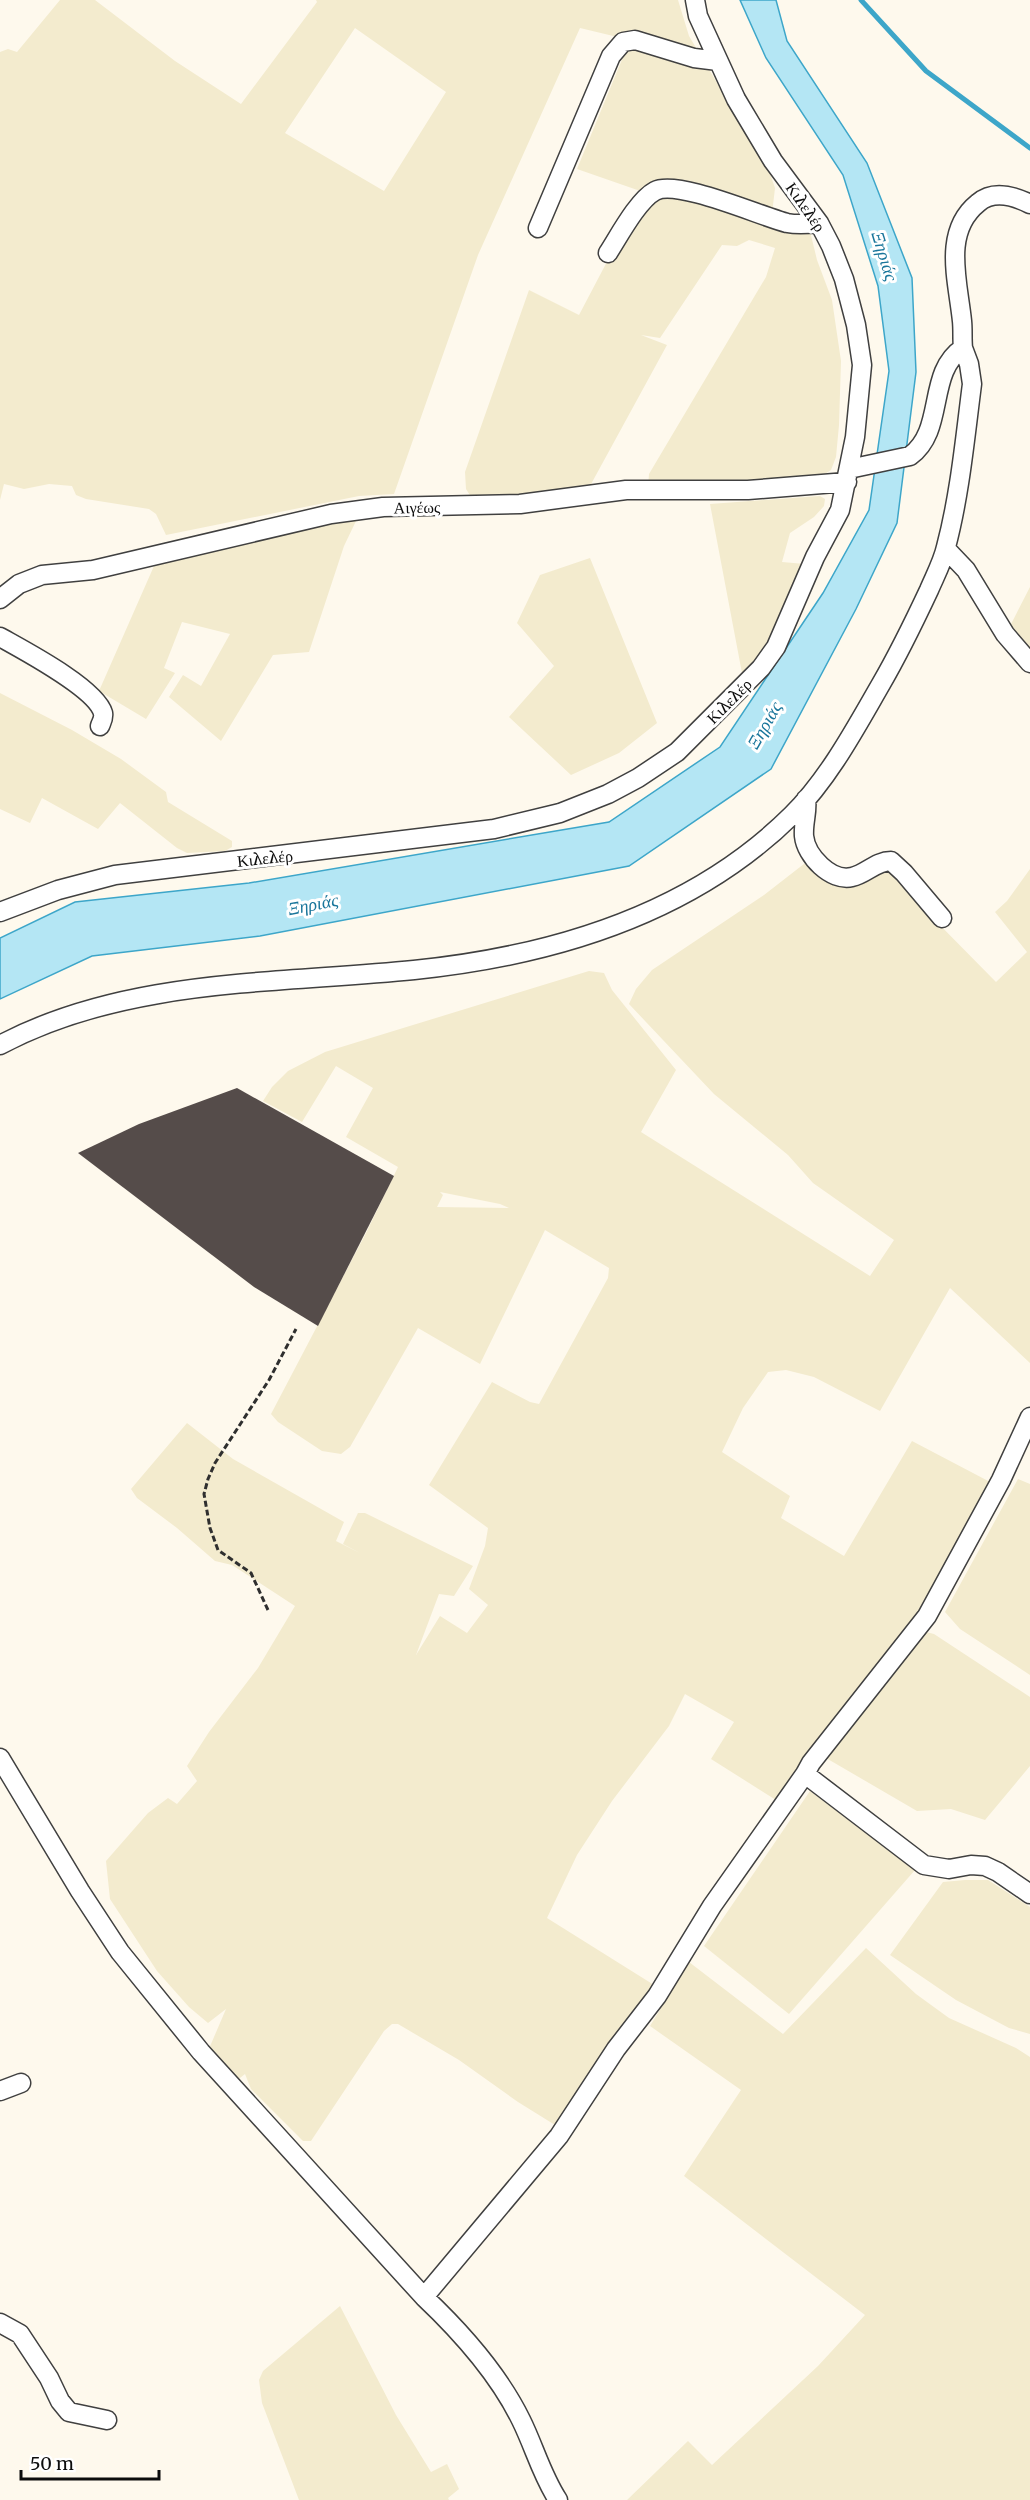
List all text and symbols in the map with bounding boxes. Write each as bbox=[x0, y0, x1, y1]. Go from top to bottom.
street label: Κιλελέρ bbox=[782, 178, 830, 236]
water label: Ξηριάς bbox=[867, 228, 904, 284]
street label: Αιγέως bbox=[394, 497, 441, 517]
street label: Κιλελέρ bbox=[702, 674, 756, 728]
water label: Ξηριάς bbox=[741, 697, 787, 753]
street label: Κιλελέρ bbox=[236, 845, 294, 871]
water label: Ξηριάς bbox=[286, 888, 341, 920]
scale bar bbox=[21, 2443, 159, 2481]
text: 50 m bbox=[30, 2452, 74, 2475]

